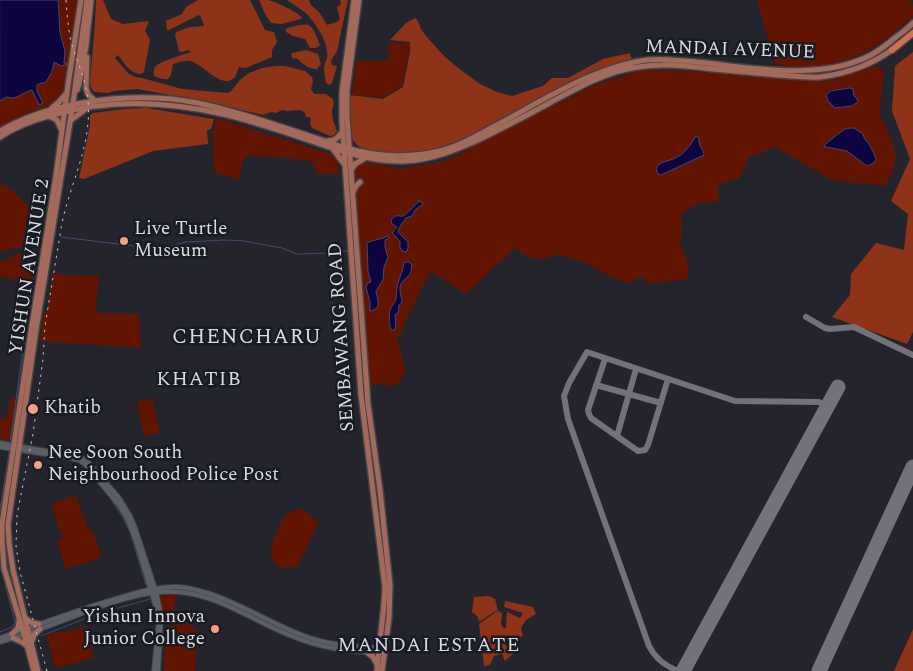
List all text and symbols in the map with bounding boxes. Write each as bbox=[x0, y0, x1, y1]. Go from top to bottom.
street label: MANDAI AVENUE bbox=[645, 37, 815, 65]
street label: YISHUN AVENUE 2 bbox=[6, 177, 56, 357]
place label: Live Turtle Museum bbox=[134, 219, 227, 263]
marker: Live Turtle Museum bbox=[118, 235, 130, 247]
street label: SEMBAWANG ROAD bbox=[325, 242, 361, 432]
district label: CHENCHARU bbox=[171, 326, 323, 352]
district label: KHATIB bbox=[156, 369, 242, 393]
place label: Khatib bbox=[44, 398, 101, 420]
marker: Khatib bbox=[26, 402, 40, 416]
place label: Nee Soon South Neighbourhood Police Post bbox=[48, 443, 279, 487]
marker: Nee Soon South Neighbourhood Police Post bbox=[32, 459, 44, 471]
place label: Yishun Innova Junior College bbox=[82, 607, 205, 651]
marker: Yishun Innova Junior College bbox=[209, 623, 221, 635]
district label: MANDAI ESTATE bbox=[336, 635, 522, 659]

